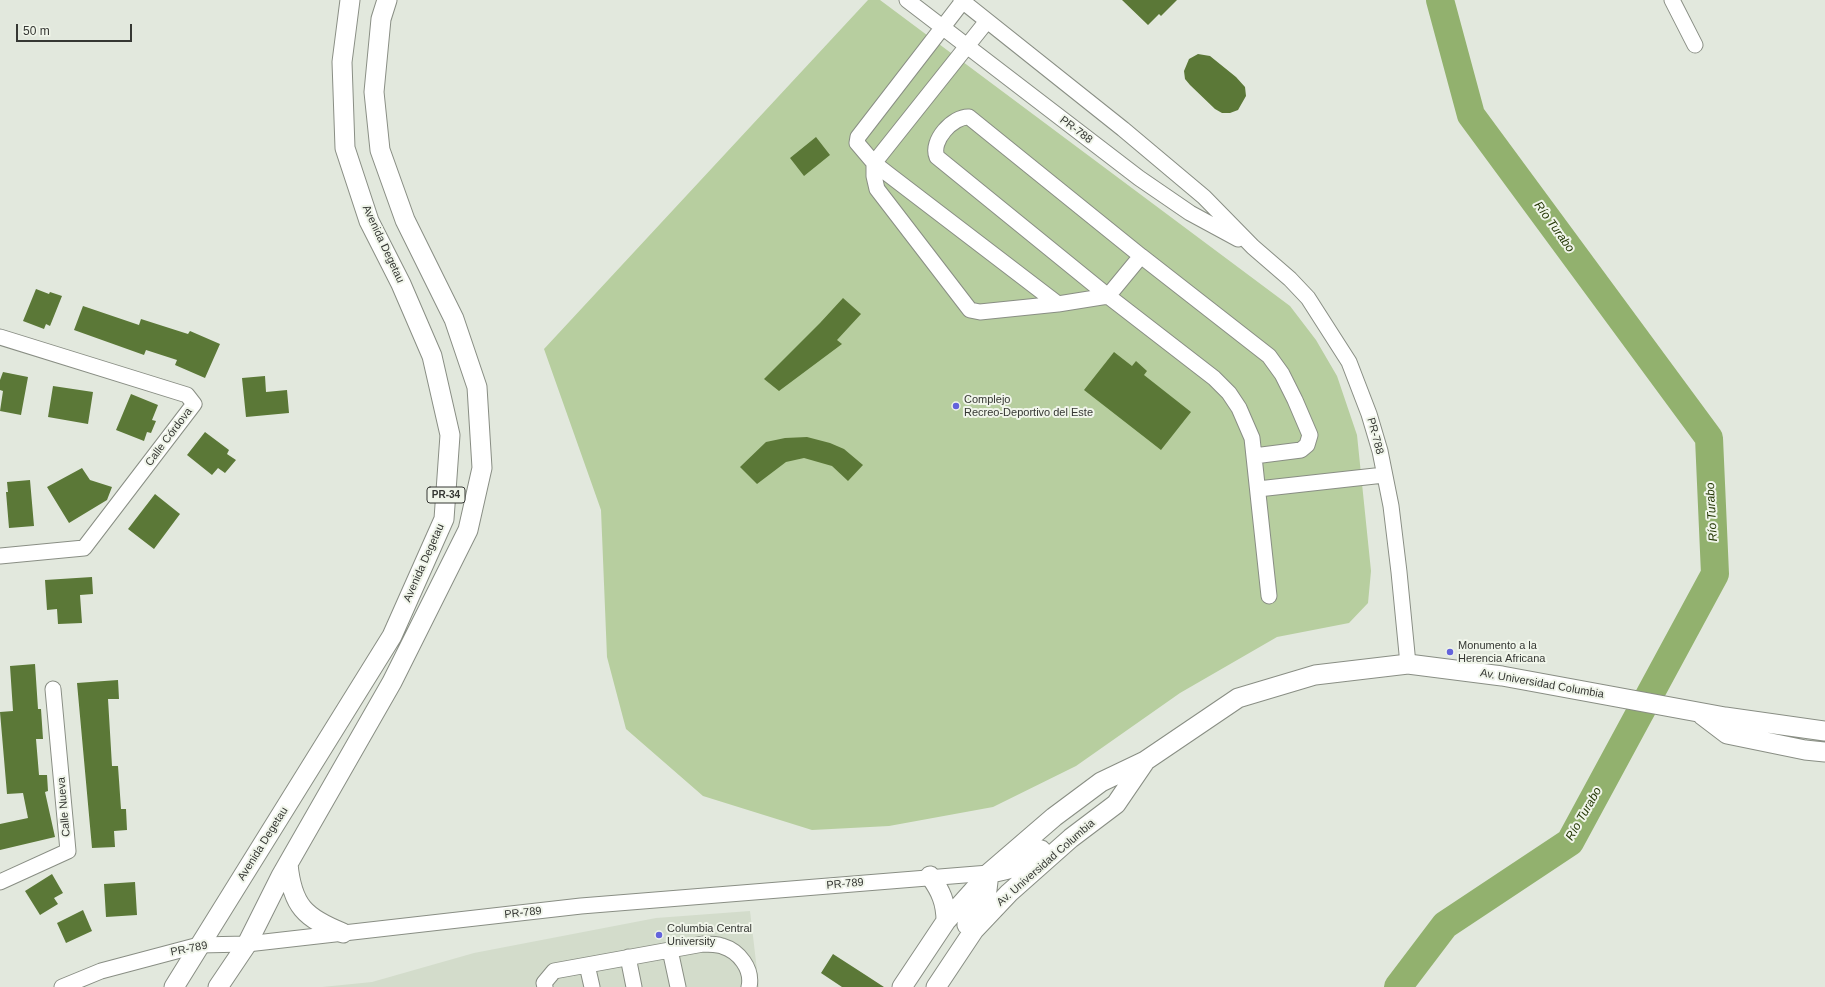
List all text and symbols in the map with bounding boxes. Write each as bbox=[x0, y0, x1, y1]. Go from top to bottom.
scale bar bbox=[18, 16, 134, 42]
text: 50 m bbox=[23, 24, 50, 38]
street label: PR-788 bbox=[1057, 114, 1095, 146]
water label: Río Turabo bbox=[1531, 199, 1577, 255]
street label: Avenida Degetau bbox=[359, 203, 407, 285]
place label: Complejo Recreo-Deportivo del Este bbox=[964, 393, 1093, 419]
marker: Complejo Recreo-Deportivo del Este bbox=[951, 401, 961, 411]
street label: Calle Córdova bbox=[143, 405, 195, 469]
street label: PR-788 bbox=[1364, 416, 1386, 456]
water label: Río Turabo bbox=[1703, 482, 1721, 542]
road number: PR-34 bbox=[427, 487, 465, 503]
street label: Avenida Degetau bbox=[401, 522, 447, 604]
place label: Monumento a la Herencia Africana bbox=[1458, 639, 1545, 665]
marker: Monumento a la Herencia Africana bbox=[1445, 647, 1455, 657]
street label: Av. Universidad Columbia bbox=[1479, 667, 1605, 701]
street label: Calle Nueva bbox=[55, 777, 73, 837]
water label: Río Turabo bbox=[1563, 785, 1605, 843]
street label: Avenida Degetau bbox=[235, 805, 291, 883]
street label: Av. Universidad Columbia bbox=[994, 817, 1098, 909]
street label: PR-789 bbox=[826, 876, 864, 892]
street label: PR-789 bbox=[504, 904, 542, 922]
place label: Columbia Central University bbox=[667, 922, 752, 948]
marker: Columbia Central University bbox=[654, 930, 664, 940]
street label: PR-789 bbox=[169, 939, 209, 959]

